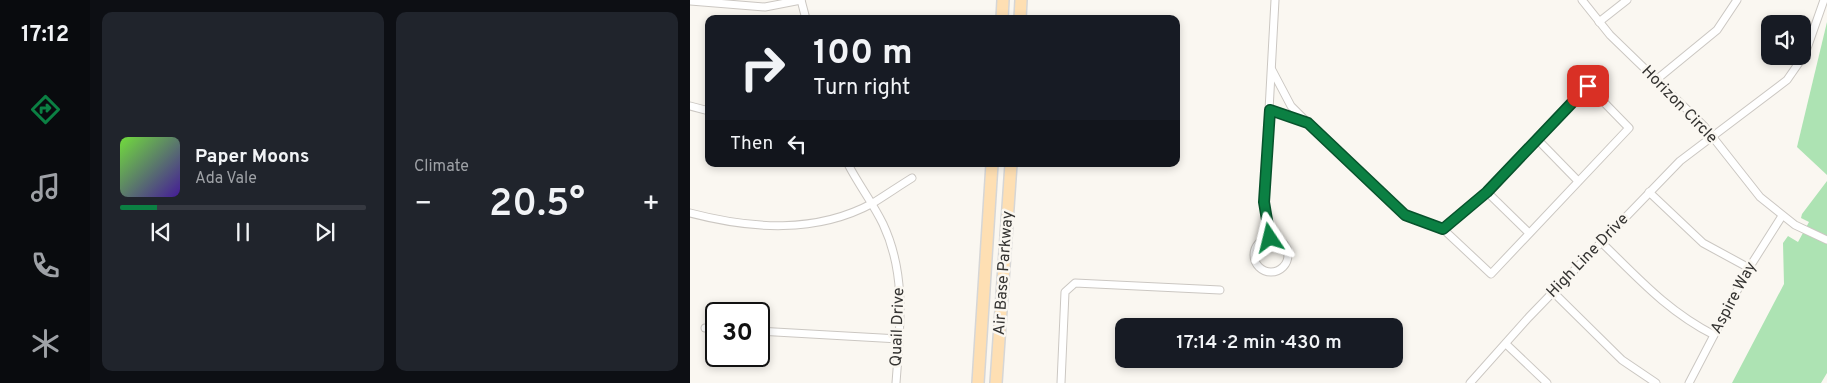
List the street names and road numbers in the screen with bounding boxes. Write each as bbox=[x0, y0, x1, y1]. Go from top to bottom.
street label: Horizon Circle bbox=[1637, 62, 1721, 148]
street label: Air Base Parkway bbox=[990, 210, 1018, 336]
street label: High Line Drive bbox=[1543, 210, 1633, 302]
street label: Aspire Way bbox=[1707, 258, 1761, 338]
street label: Quail Drive bbox=[887, 287, 909, 367]

